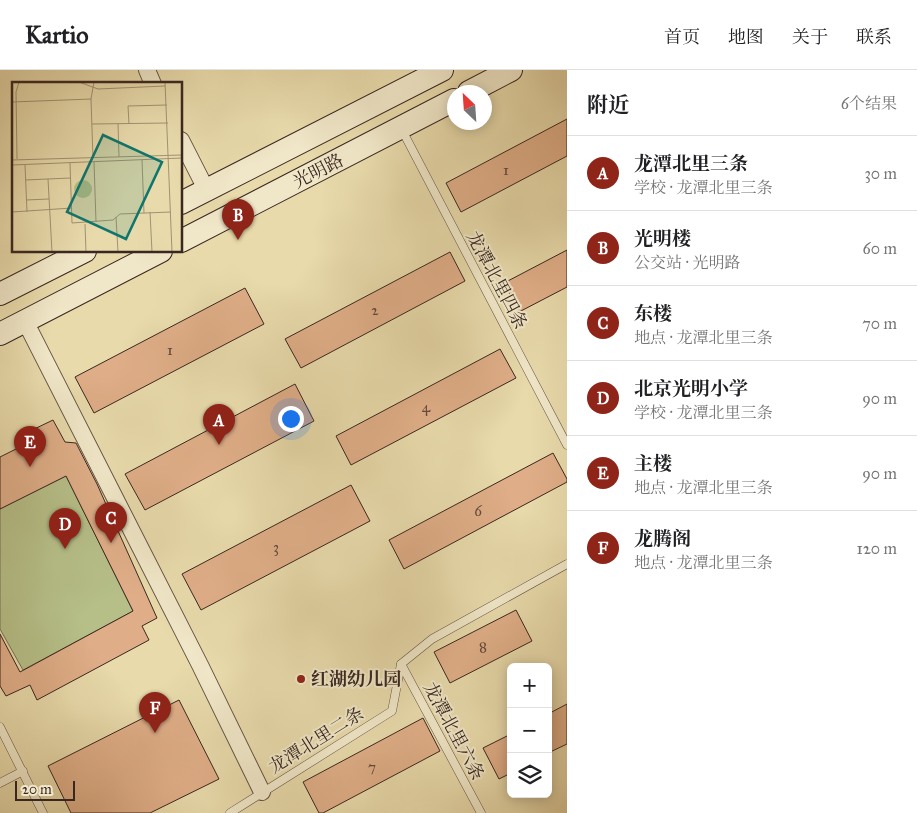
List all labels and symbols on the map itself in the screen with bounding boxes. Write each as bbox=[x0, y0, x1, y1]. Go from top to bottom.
inset map bbox=[12, 82, 182, 252]
north arrow bbox=[447, 85, 492, 130]
street label: 光明路 bbox=[289, 149, 347, 193]
house number: 1 bbox=[503, 161, 509, 179]
pin: B bbox=[222, 199, 254, 240]
street label: 龙潭北里四条 bbox=[462, 227, 532, 333]
house number: 2 bbox=[371, 301, 379, 319]
house number: 1 bbox=[167, 341, 173, 359]
house number: 4 bbox=[422, 398, 431, 416]
pin: A bbox=[203, 404, 235, 445]
your location bbox=[278, 406, 304, 432]
pin: E bbox=[14, 426, 46, 467]
pin: C bbox=[95, 502, 127, 543]
house number: 6 bbox=[474, 502, 483, 520]
pin: D bbox=[49, 508, 81, 549]
house number: 3 bbox=[273, 538, 279, 556]
house number: 8 bbox=[479, 638, 487, 656]
place label: 红湖幼儿园 bbox=[311, 668, 401, 690]
marker: 红湖幼儿园 bbox=[295, 673, 307, 685]
street label: 龙潭北里六条 bbox=[419, 678, 489, 784]
pin: F bbox=[139, 692, 171, 733]
street label: 龙潭北里二条 bbox=[264, 702, 368, 778]
house number: 7 bbox=[368, 758, 376, 776]
scale bar bbox=[15, 778, 75, 801]

